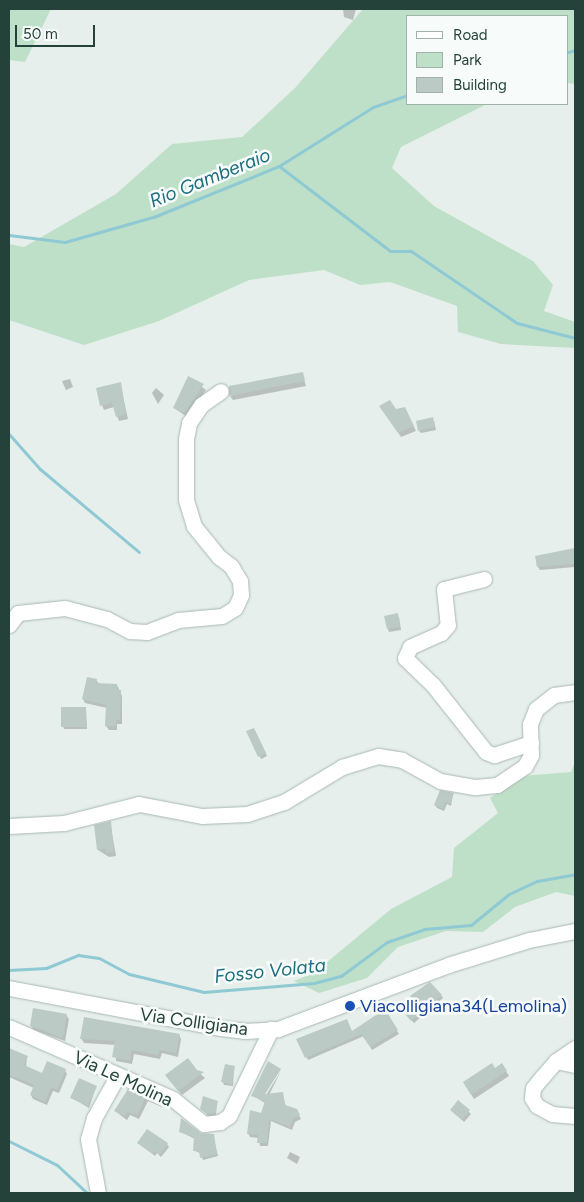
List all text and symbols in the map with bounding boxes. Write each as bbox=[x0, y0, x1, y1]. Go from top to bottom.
scale bar bbox=[18, 15, 98, 47]
legend bbox=[406, 15, 569, 105]
text: 50 m bbox=[23, 25, 58, 43]
text: Road bbox=[453, 26, 488, 44]
text: Park bbox=[453, 51, 482, 69]
text: Building bbox=[453, 76, 507, 94]
water label: Rio Gamberaio bbox=[146, 143, 274, 213]
water label: Fosso Volata bbox=[213, 954, 327, 988]
place label: Viacolligiana34(Lemolina) bbox=[360, 995, 567, 1017]
marker: Viacolligiana34(Lemolina) bbox=[344, 1000, 356, 1012]
street label: Via Colligiana bbox=[139, 1004, 249, 1040]
street label: Via Le Molina bbox=[70, 1047, 176, 1111]

